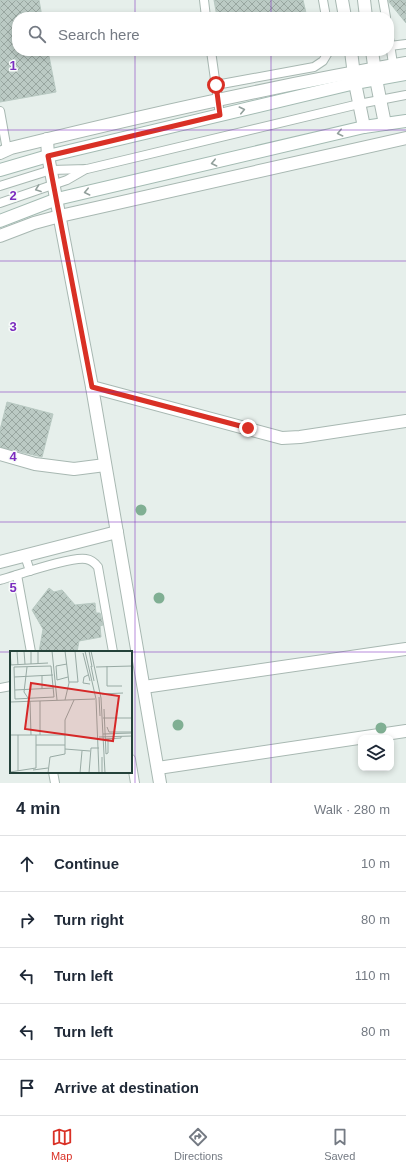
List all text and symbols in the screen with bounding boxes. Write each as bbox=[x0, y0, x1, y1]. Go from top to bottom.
search box bbox=[12, 12, 394, 56]
icon: search bbox=[26, 23, 48, 45]
text: Search here bbox=[58, 26, 140, 43]
text: 1 bbox=[9, 58, 17, 73]
route start bbox=[207, 76, 225, 94]
one-way arrow bbox=[238, 107, 245, 115]
one-way arrow bbox=[337, 128, 344, 137]
one-way arrow bbox=[210, 158, 217, 166]
one-way arrow bbox=[35, 185, 42, 193]
text: 2 bbox=[9, 188, 17, 203]
one-way arrow bbox=[84, 188, 90, 196]
text: 3 bbox=[9, 319, 17, 334]
route end bbox=[239, 419, 257, 437]
text: 4 bbox=[9, 449, 17, 464]
text: 5 bbox=[9, 580, 17, 595]
inset map bbox=[10, 651, 132, 773]
map controls bbox=[358, 735, 394, 771]
button: layers bbox=[358, 735, 394, 771]
text: 4 min bbox=[16, 799, 60, 818]
text: Walk · 280 m bbox=[314, 802, 390, 817]
icon: ahead bbox=[16, 853, 38, 875]
text: Continue bbox=[54, 855, 119, 872]
text: 10 m bbox=[361, 856, 390, 871]
icon: right bbox=[16, 909, 38, 931]
text: Turn right bbox=[54, 911, 124, 928]
text: 80 m bbox=[361, 912, 390, 927]
icon: left bbox=[16, 965, 38, 987]
text: Turn left bbox=[54, 967, 113, 984]
text: 110 m bbox=[355, 968, 390, 983]
icon: left bbox=[16, 1021, 38, 1043]
text: Turn left bbox=[54, 1023, 113, 1040]
text: 80 m bbox=[361, 1024, 390, 1039]
icon: arrive bbox=[16, 1077, 38, 1099]
text: Arrive at destination bbox=[54, 1079, 199, 1096]
tab: Map bbox=[51, 1126, 73, 1162]
tab: Directions bbox=[174, 1126, 223, 1162]
tab: Saved bbox=[324, 1126, 355, 1162]

